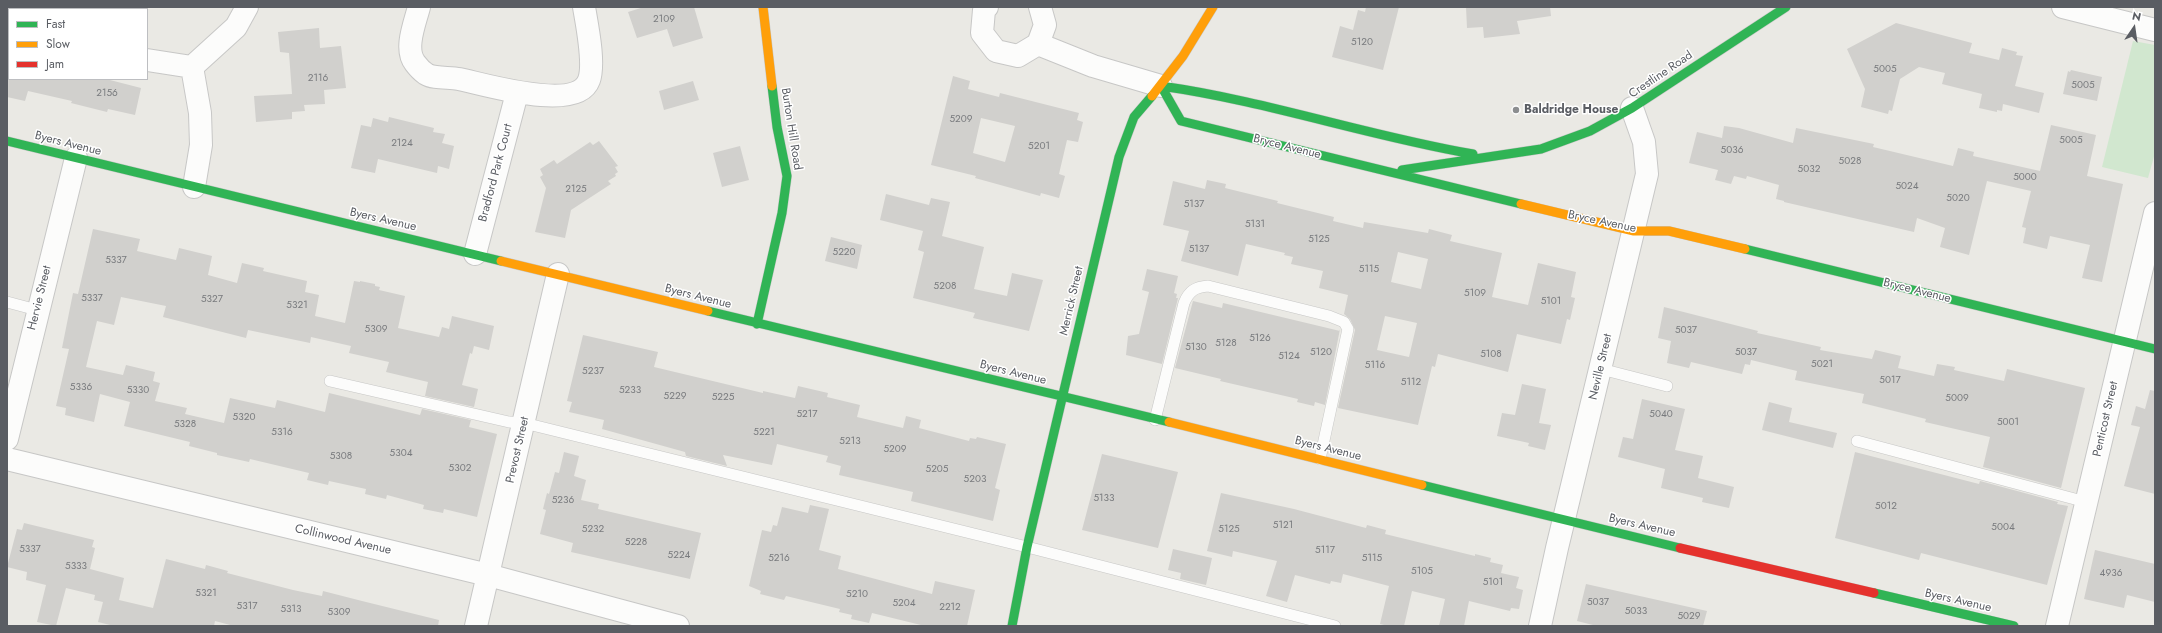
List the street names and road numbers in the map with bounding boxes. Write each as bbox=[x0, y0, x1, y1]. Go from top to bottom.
street label: Crestline Road bbox=[1626, 48, 1696, 102]
street label: Burton Hill Road bbox=[777, 87, 805, 171]
street label: Bradford Park Court bbox=[476, 122, 516, 224]
street label: Byers Avenue bbox=[33, 129, 103, 159]
street label: Bryce Avenue bbox=[1252, 132, 1322, 162]
street label: Byers Avenue bbox=[348, 205, 418, 235]
street label: Bryce Avenue bbox=[1567, 208, 1637, 236]
street label: Hervie Street bbox=[25, 264, 55, 332]
street label: Merrick Street bbox=[1057, 265, 1087, 337]
street label: Bryce Avenue bbox=[1882, 276, 1952, 306]
street label: Byers Avenue bbox=[663, 282, 733, 312]
street label: Neville Street bbox=[1586, 332, 1616, 402]
street label: Byers Avenue bbox=[978, 358, 1048, 388]
street label: Penticost Street bbox=[2090, 380, 2122, 458]
street label: Prevost Street bbox=[503, 415, 533, 485]
street label: Byers Avenue bbox=[1293, 434, 1363, 464]
street label: Byers Avenue bbox=[1607, 511, 1677, 541]
street label: Collinwood Avenue bbox=[293, 522, 393, 558]
street label: Byers Avenue bbox=[1923, 586, 1993, 616]

